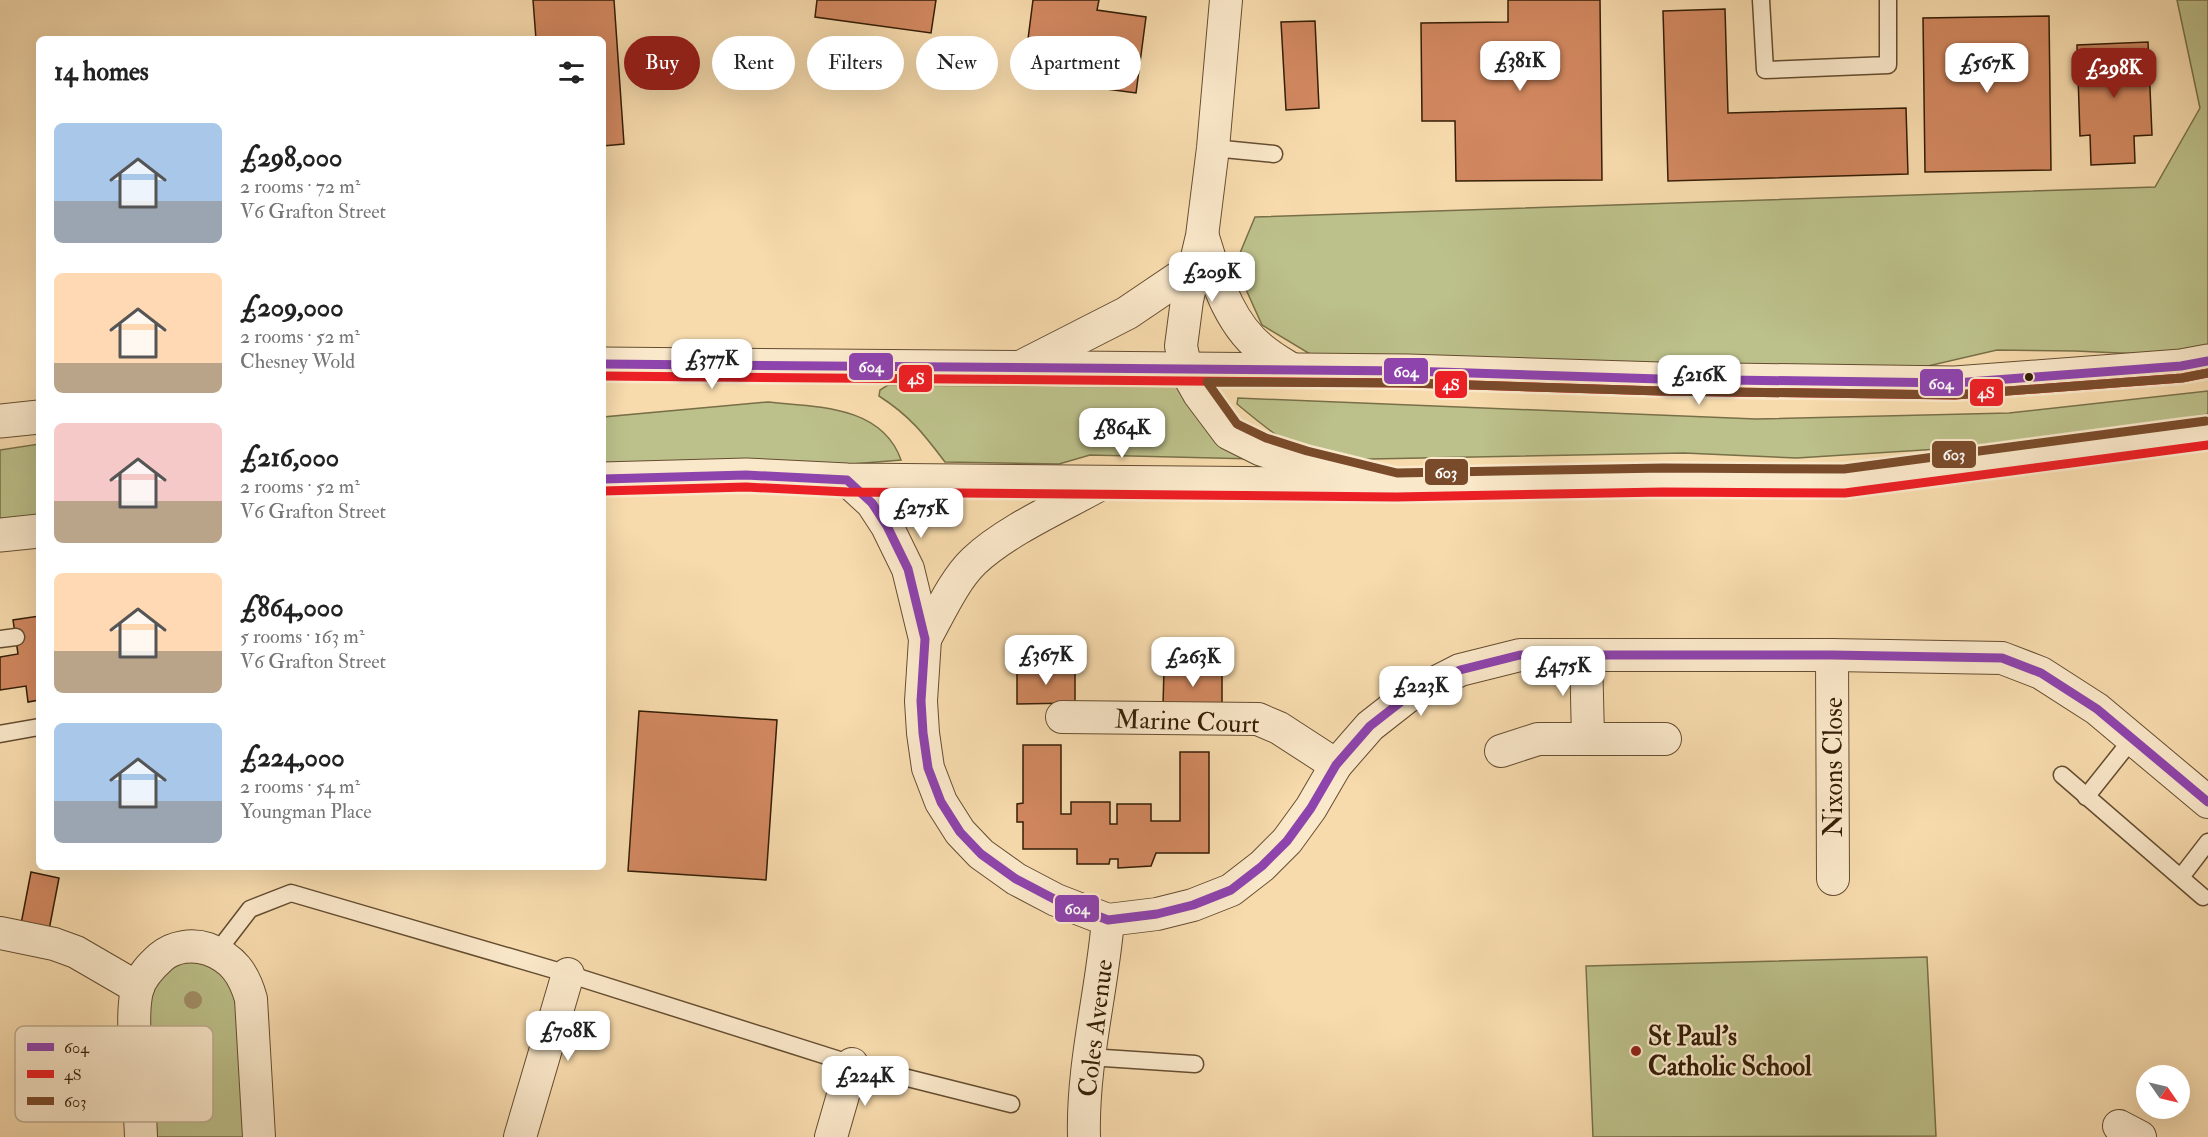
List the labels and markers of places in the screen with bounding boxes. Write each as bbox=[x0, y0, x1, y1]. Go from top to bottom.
pin: £381K bbox=[1478, 41, 1562, 92]
pin: £567K bbox=[1945, 43, 2029, 94]
pin: £298K bbox=[2072, 48, 2156, 99]
pin: £209K bbox=[1170, 252, 1254, 303]
pin: £377K bbox=[670, 339, 754, 390]
pin: £216K bbox=[1657, 355, 1741, 406]
unlabelled marker bbox=[2023, 371, 2035, 383]
pin: £864K bbox=[1080, 408, 1164, 459]
pin: £275K bbox=[879, 488, 963, 539]
pin: £367K bbox=[1004, 635, 1088, 686]
pin: £263K bbox=[1151, 637, 1235, 688]
pin: £475K bbox=[1521, 646, 1605, 697]
pin: £223K bbox=[1379, 666, 1463, 717]
pin: £708K bbox=[526, 1011, 610, 1062]
place label: St Paul's Catholic School bbox=[1648, 1021, 1812, 1083]
marker: St Paul's Catholic School bbox=[1629, 1044, 1643, 1058]
pin: £224K bbox=[823, 1056, 907, 1107]

